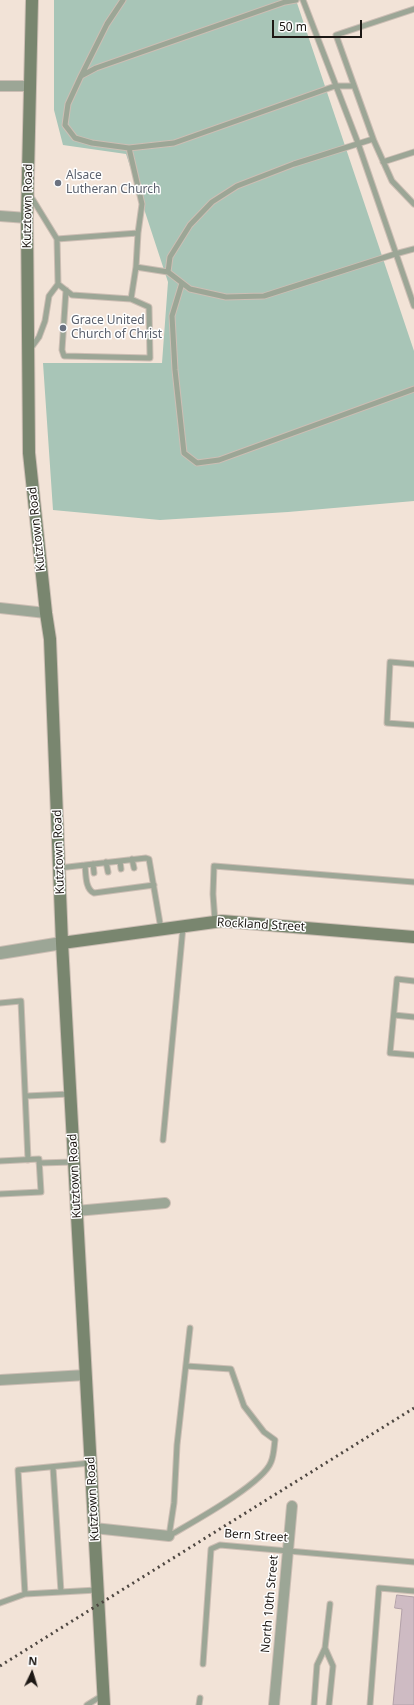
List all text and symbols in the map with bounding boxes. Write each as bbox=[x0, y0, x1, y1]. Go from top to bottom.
scale bar bbox=[274, 12, 364, 38]
text: 50 m bbox=[279, 18, 307, 35]
street label: Kutztown Road bbox=[20, 163, 36, 249]
place label: Alsace Lutheran Church bbox=[66, 169, 161, 197]
marker: Alsace Lutheran Church bbox=[53, 178, 63, 188]
place label: Grace United Church of Christ bbox=[71, 314, 162, 342]
marker: Grace United Church of Christ bbox=[58, 323, 68, 333]
street label: Kutztown Road bbox=[25, 486, 49, 572]
street label: Kutztown Road bbox=[50, 809, 68, 895]
street label: Rockland Street bbox=[217, 916, 305, 934]
street label: Kutztown Road bbox=[66, 1133, 84, 1219]
street label: Kutztown Road bbox=[84, 1456, 102, 1542]
street label: Bern Street bbox=[224, 1527, 288, 1545]
street label: North 10th Street bbox=[259, 1554, 281, 1654]
north arrow bbox=[12, 1653, 52, 1693]
text: N bbox=[28, 1653, 38, 1668]

